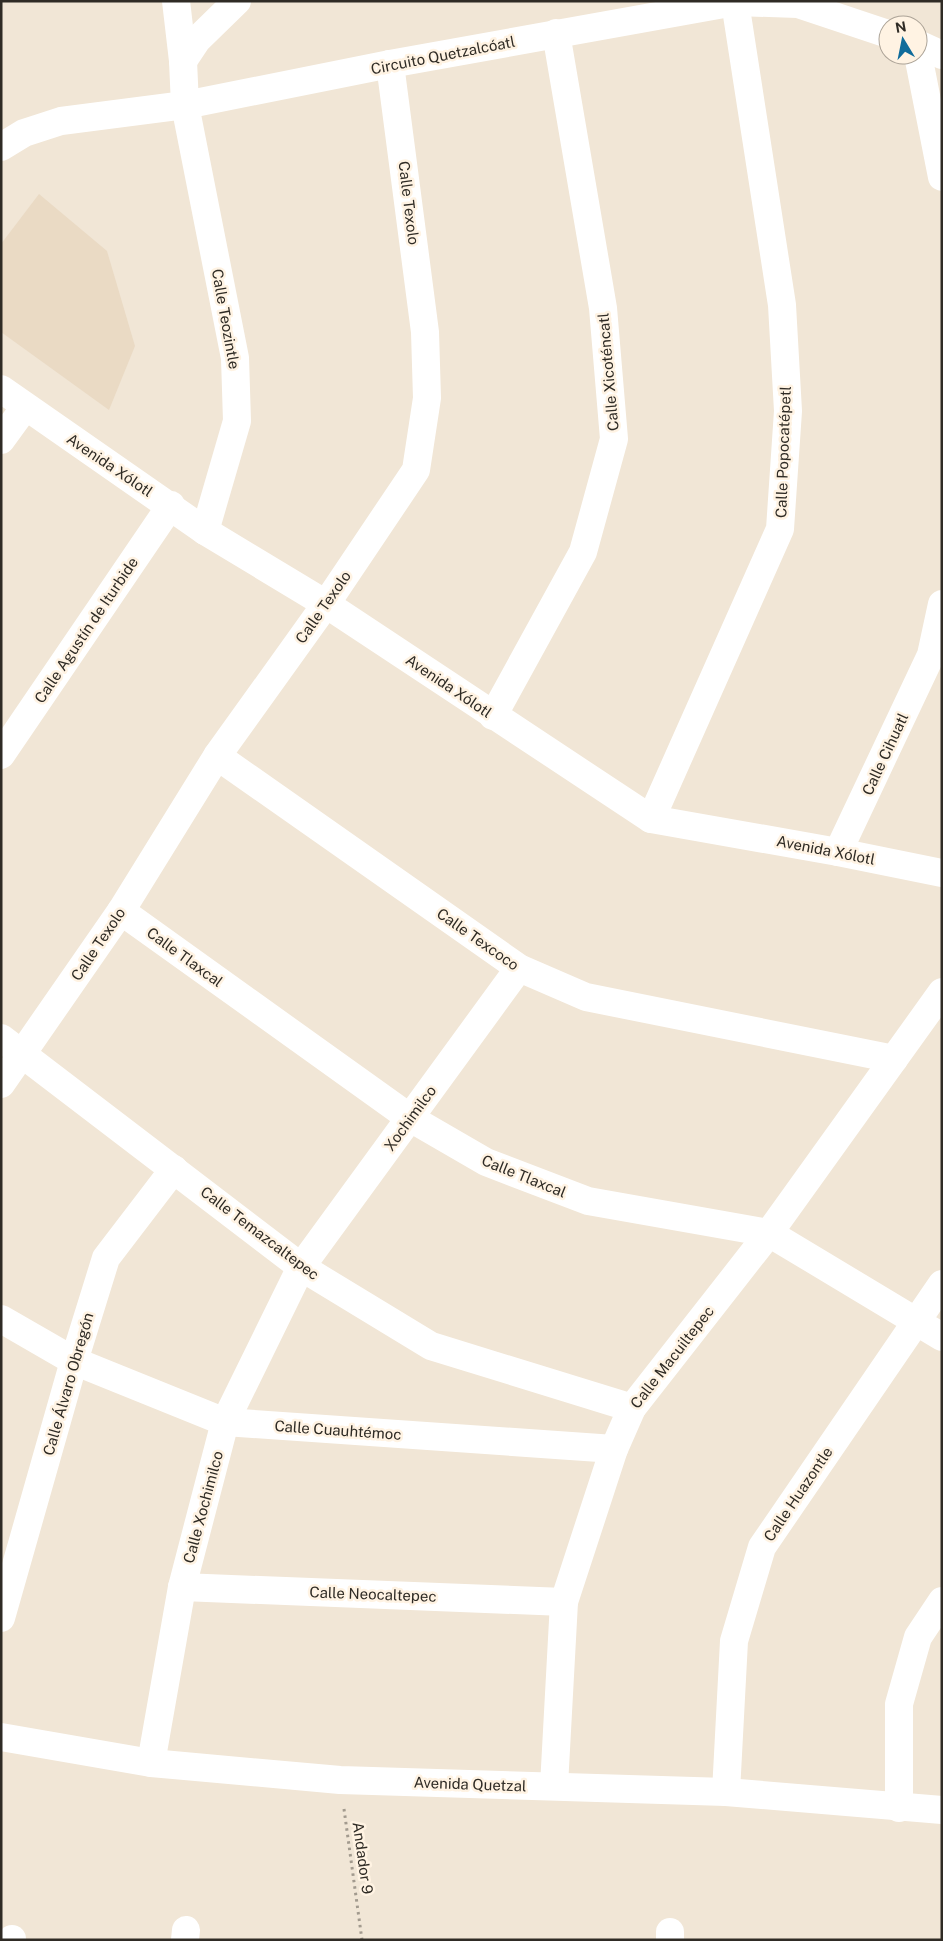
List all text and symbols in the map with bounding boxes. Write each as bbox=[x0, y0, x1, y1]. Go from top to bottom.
north arrow bbox=[878, 15, 928, 65]
text: N bbox=[894, 18, 908, 36]
street label: Circuito Quetzalcóatl bbox=[369, 33, 517, 77]
street label: Calle Texolo bbox=[395, 160, 423, 246]
street label: Calle Teozintle bbox=[209, 268, 243, 370]
street label: Calle Xicoténcatl bbox=[594, 312, 622, 432]
street label: Calle Popocatépetl bbox=[772, 386, 794, 518]
street label: Avenida Xólotl bbox=[64, 430, 156, 500]
street label: Calle Agustín de Iturbide bbox=[31, 554, 141, 706]
street label: Calle Texolo bbox=[292, 568, 354, 646]
street label: Avenida Xólotl bbox=[403, 651, 495, 721]
street label: Calle Cihuatl bbox=[859, 710, 911, 798]
street label: Avenida Xólotl bbox=[775, 832, 877, 868]
street label: Calle Texolo bbox=[67, 904, 129, 984]
street label: Calle Texcoco bbox=[434, 904, 522, 974]
street label: Calle Tlaxcal bbox=[144, 924, 226, 990]
street label: Xochimilco bbox=[381, 1082, 439, 1154]
street label: Calle Tlaxcal bbox=[479, 1151, 569, 1201]
street label: Calle Temazcaltepec bbox=[197, 1183, 323, 1283]
street label: Calle Macuiltepec bbox=[627, 1303, 717, 1411]
street label: Calle Álvaro Obregón bbox=[39, 1311, 97, 1457]
street label: Calle Cuauhtémoc bbox=[274, 1417, 402, 1443]
street label: Calle Huazontle bbox=[760, 1444, 836, 1544]
street label: Calle Xochimilco bbox=[180, 1449, 226, 1565]
street label: Calle Neocaltepec bbox=[309, 1583, 437, 1605]
street label: Avenida Quetzal bbox=[413, 1774, 527, 1794]
street label: Andador 9 bbox=[350, 1821, 376, 1895]

